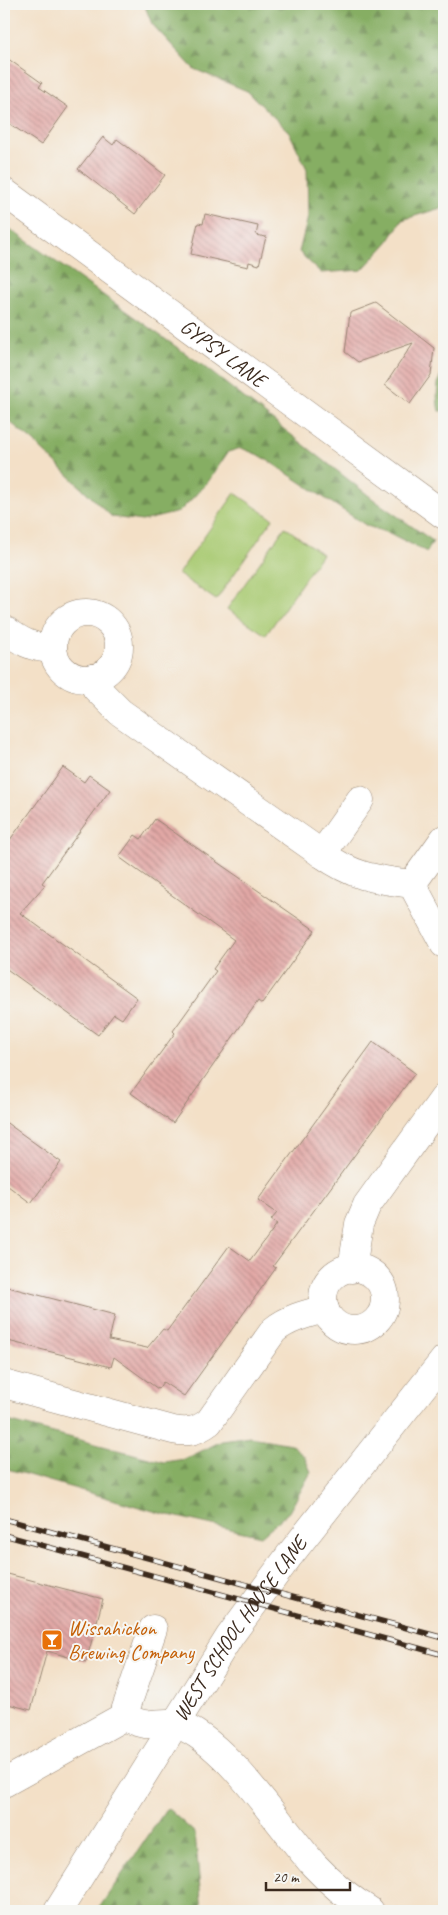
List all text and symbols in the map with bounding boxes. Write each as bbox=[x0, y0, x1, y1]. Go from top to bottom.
street label: GYPSY LANE bbox=[175, 313, 273, 394]
street label: WEST SCHOOL HOUSE LANE bbox=[167, 1529, 314, 1726]
place label: Wissahickon Brewing Company bbox=[68, 1615, 196, 1665]
bar icon: Wissahickon Brewing Company bbox=[40, 1628, 64, 1652]
scale bar bbox=[266, 1860, 349, 1892]
text: 20 m bbox=[273, 1868, 300, 1887]

